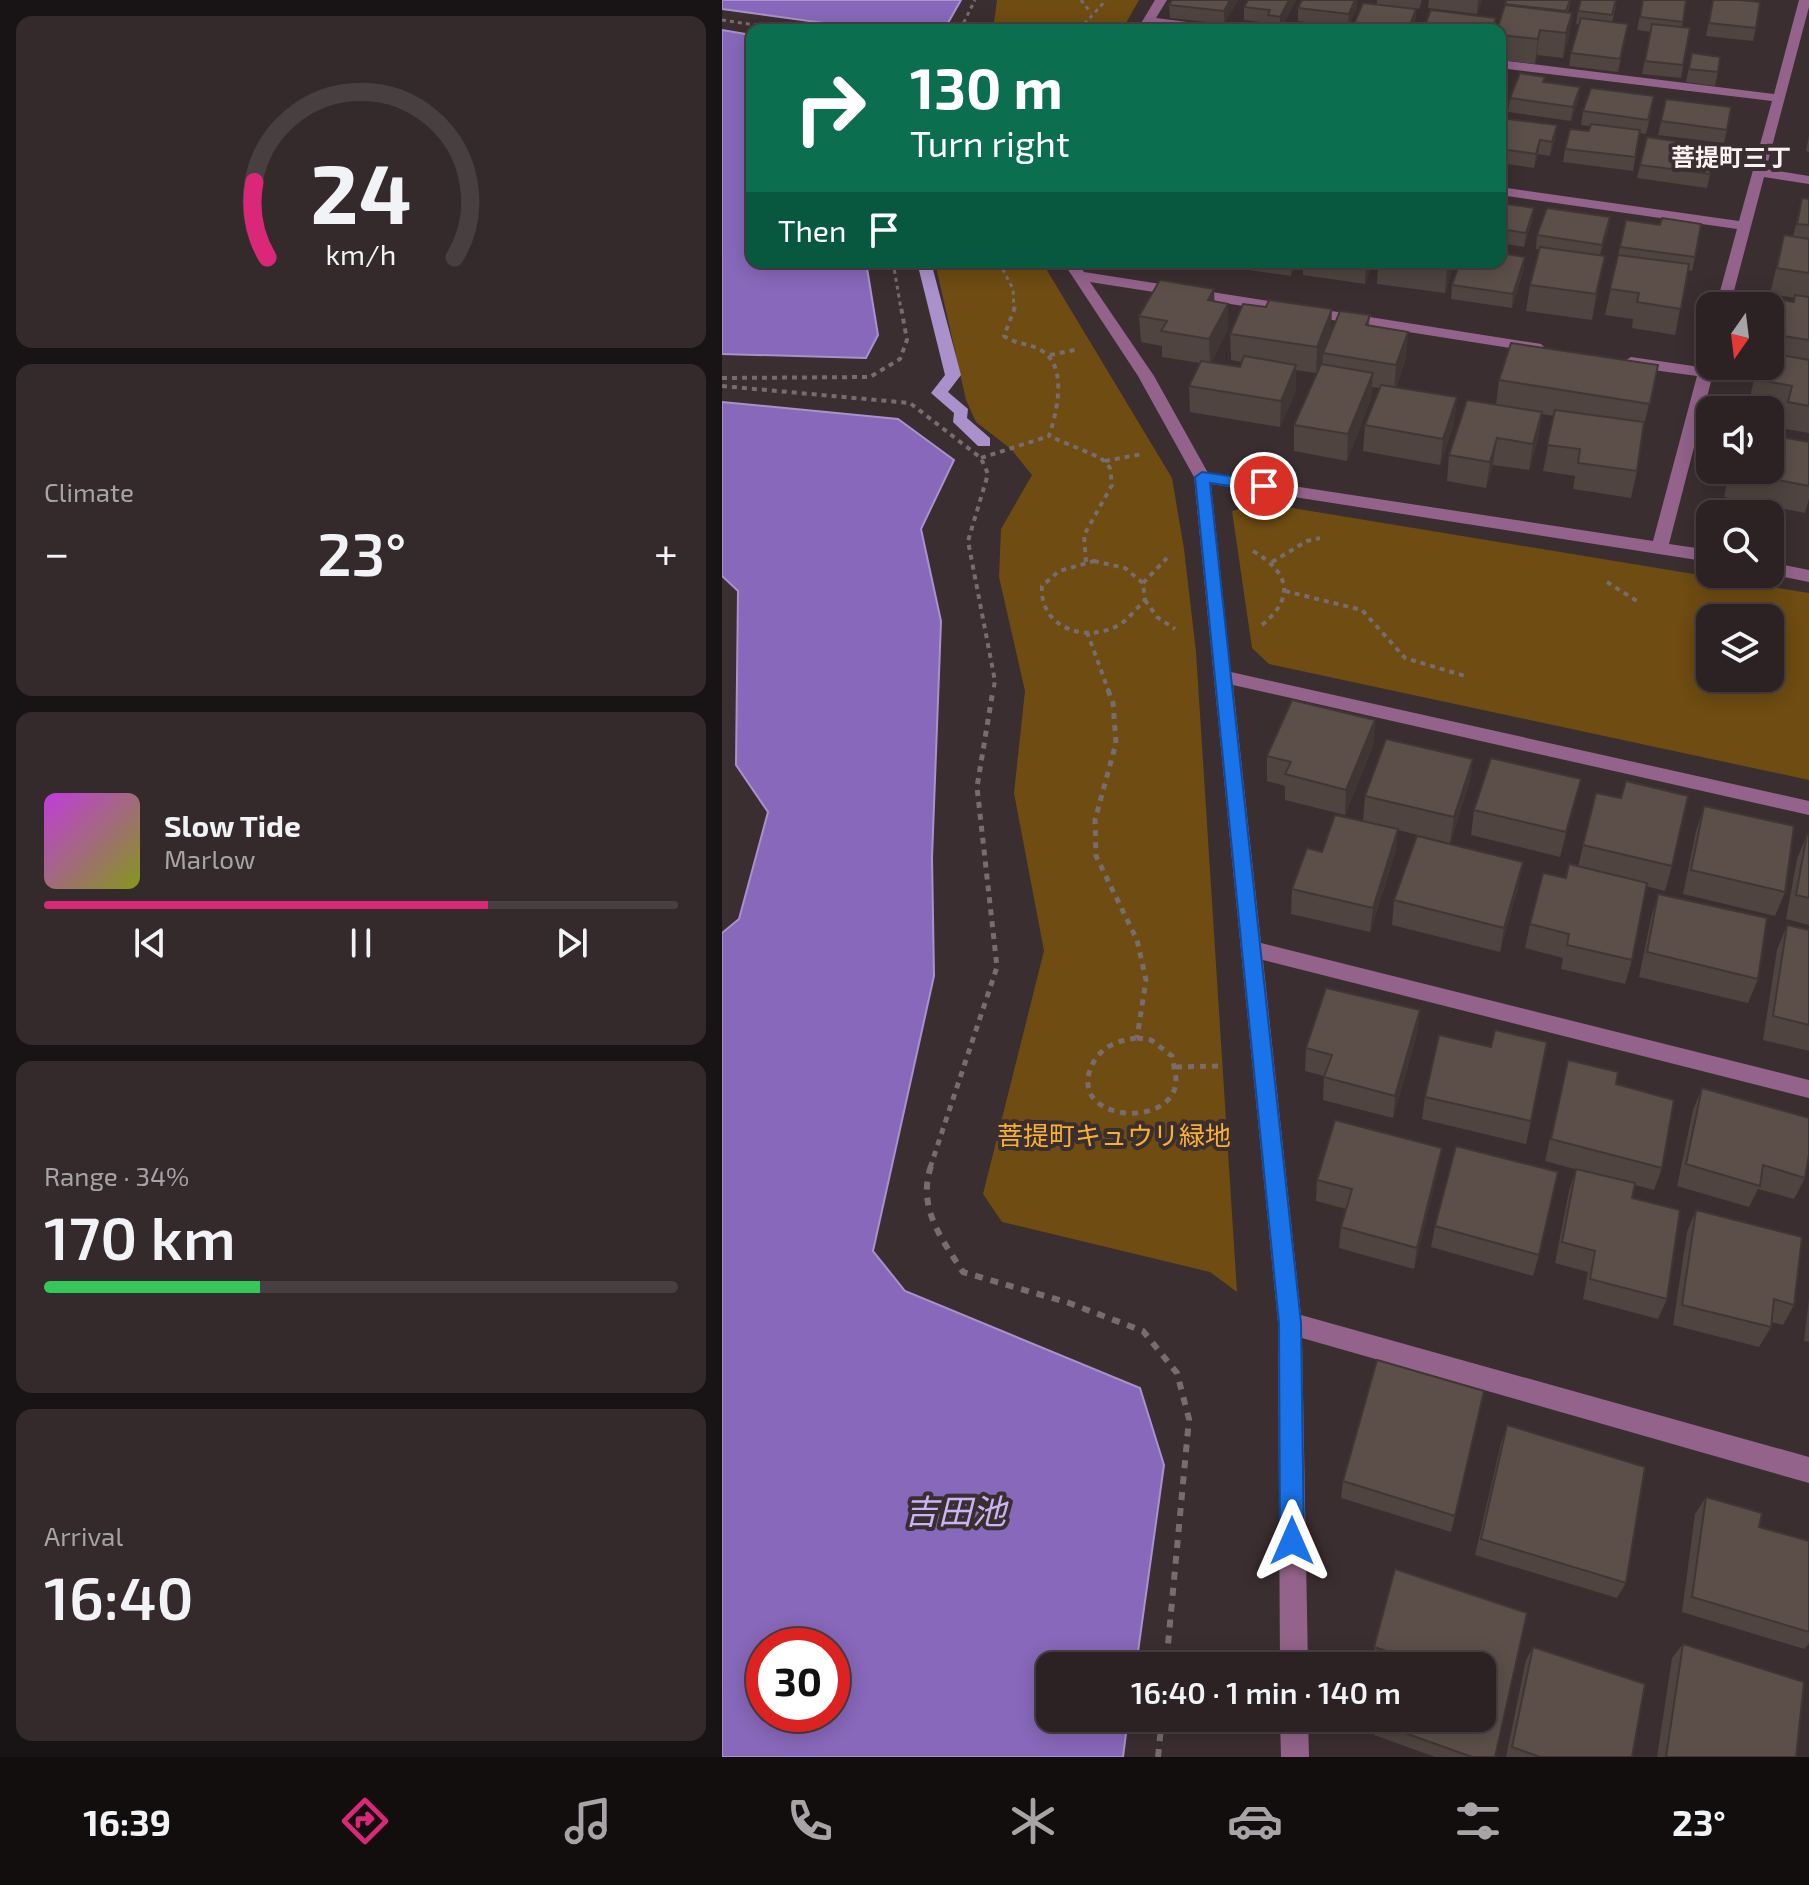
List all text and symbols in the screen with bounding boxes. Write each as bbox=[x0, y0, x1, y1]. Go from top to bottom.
text: 130 m bbox=[910, 53, 1063, 120]
icon: right bbox=[778, 56, 882, 160]
text: Turn right bbox=[910, 121, 1070, 164]
text: 24 bbox=[310, 141, 412, 241]
district label: 菩提町三丁 bbox=[1671, 142, 1791, 171]
icon: arrive bbox=[862, 208, 906, 252]
text: Then bbox=[778, 212, 846, 248]
text: km/h bbox=[326, 236, 396, 271]
north arrow bbox=[1696, 292, 1784, 380]
map controls bbox=[1696, 292, 1784, 692]
button: sound bbox=[1696, 396, 1784, 484]
pin bbox=[1230, 452, 1298, 520]
icon: arrive bbox=[1242, 464, 1286, 508]
text: Climate bbox=[44, 476, 134, 507]
button: search bbox=[1696, 500, 1784, 588]
text: 23° bbox=[317, 516, 406, 588]
text: − bbox=[44, 525, 70, 578]
text: + bbox=[654, 525, 678, 578]
button: layers bbox=[1696, 604, 1784, 692]
text: Slow Tide bbox=[164, 807, 301, 843]
text: Marlow bbox=[164, 843, 255, 874]
icon: previous bbox=[128, 921, 172, 965]
icon: pause bbox=[339, 921, 383, 965]
icon: next bbox=[550, 921, 594, 965]
park label: 菩提町キュウリ緑地 bbox=[997, 1119, 1231, 1150]
text: Range · 34% bbox=[44, 1160, 189, 1191]
text: 170 km bbox=[44, 1200, 236, 1272]
water label: 吉田池 bbox=[904, 1490, 1009, 1531]
position arrow bbox=[1250, 1499, 1334, 1583]
text: Arrival bbox=[44, 1520, 123, 1551]
text: 16:40 bbox=[44, 1560, 194, 1632]
speed limit sign: 30 bbox=[746, 1628, 850, 1732]
text: 16:40 · 1 min · 140 m bbox=[1131, 1674, 1401, 1710]
icon: directions bbox=[337, 1793, 393, 1849]
icon: music bbox=[560, 1793, 616, 1849]
icon: phone bbox=[782, 1793, 838, 1849]
icon: climate bbox=[1005, 1793, 1061, 1849]
icon: car bbox=[1227, 1793, 1283, 1849]
icon: filters bbox=[1450, 1793, 1506, 1849]
text: 16:39 bbox=[83, 1800, 171, 1843]
text: 23° bbox=[1672, 1800, 1726, 1843]

